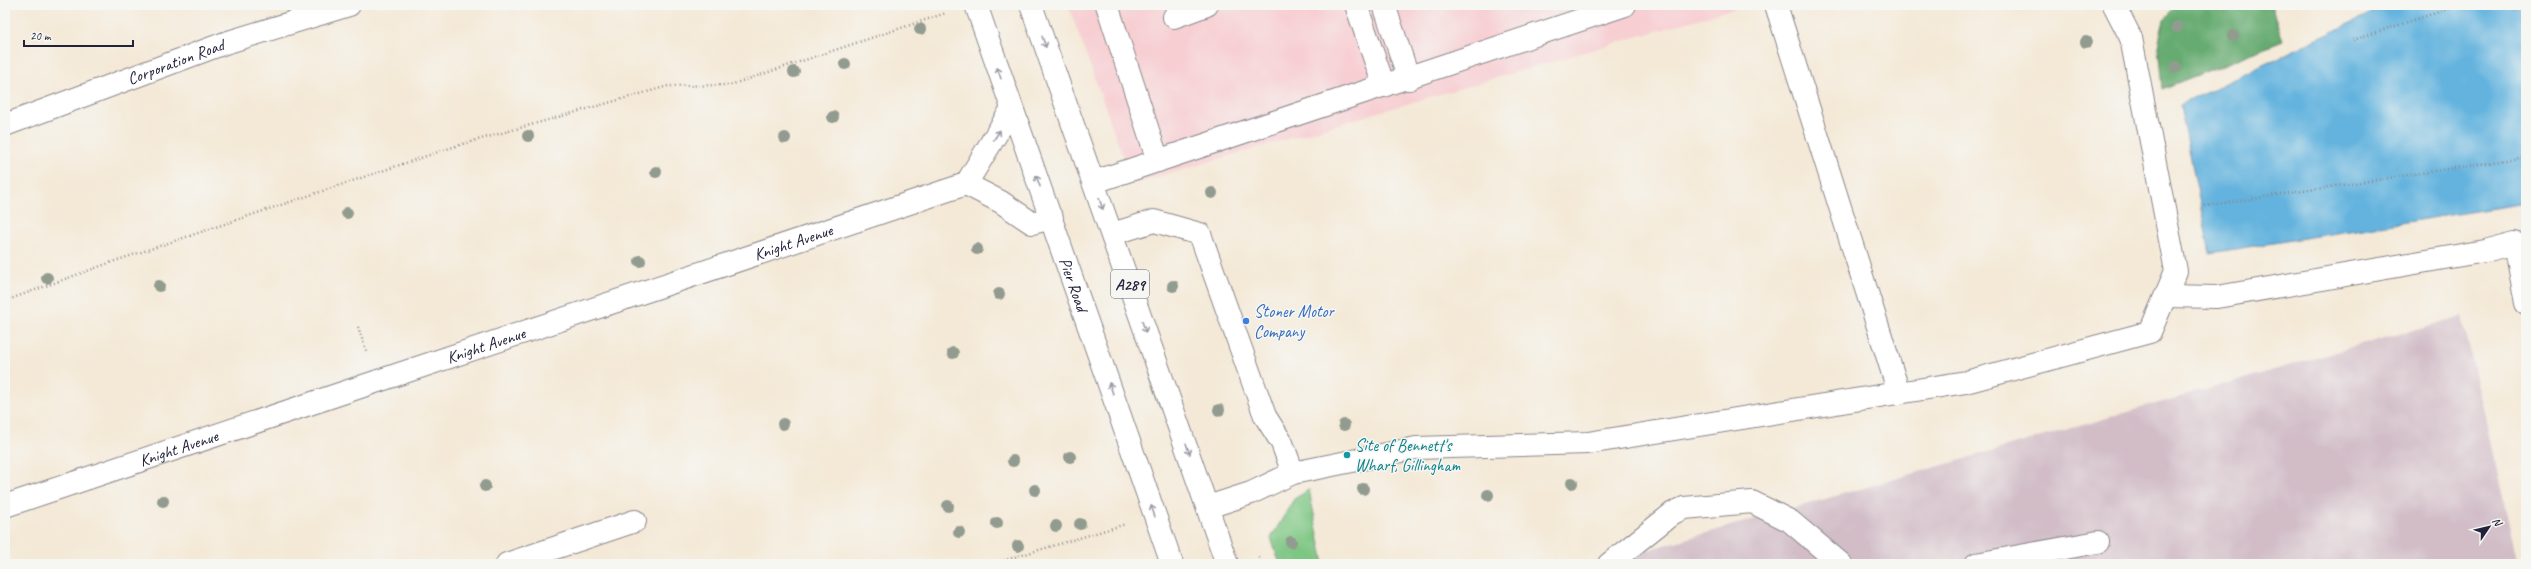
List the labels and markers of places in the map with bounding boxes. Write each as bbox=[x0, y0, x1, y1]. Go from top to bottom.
place label: Stoner Motor Company bbox=[1254, 301, 1336, 342]
marker: Stoner Motor Company bbox=[1241, 316, 1251, 326]
place label: Site of Bennett's Wharf, Gillingham bbox=[1355, 435, 1461, 476]
marker: Site of Bennett's Wharf, Gillingham bbox=[1342, 450, 1352, 460]

